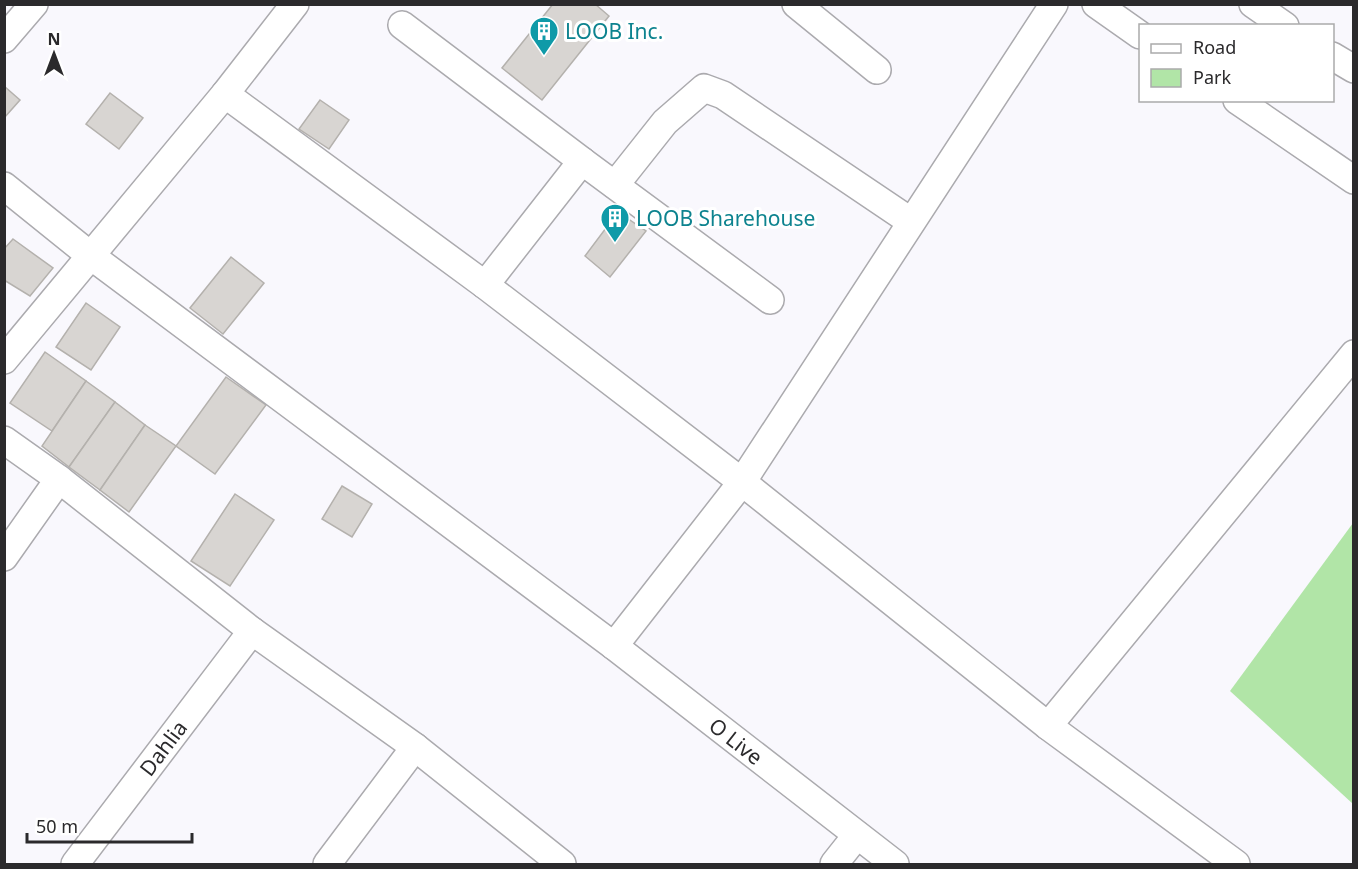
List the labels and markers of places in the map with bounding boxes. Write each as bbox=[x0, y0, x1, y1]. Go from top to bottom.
building icon: LOOB Inc. bbox=[528, 15, 560, 57]
place label: LOOB Inc. bbox=[565, 17, 663, 45]
building icon: LOOB Sharehouse bbox=[599, 202, 631, 244]
place label: LOOB Sharehouse bbox=[636, 204, 815, 232]

